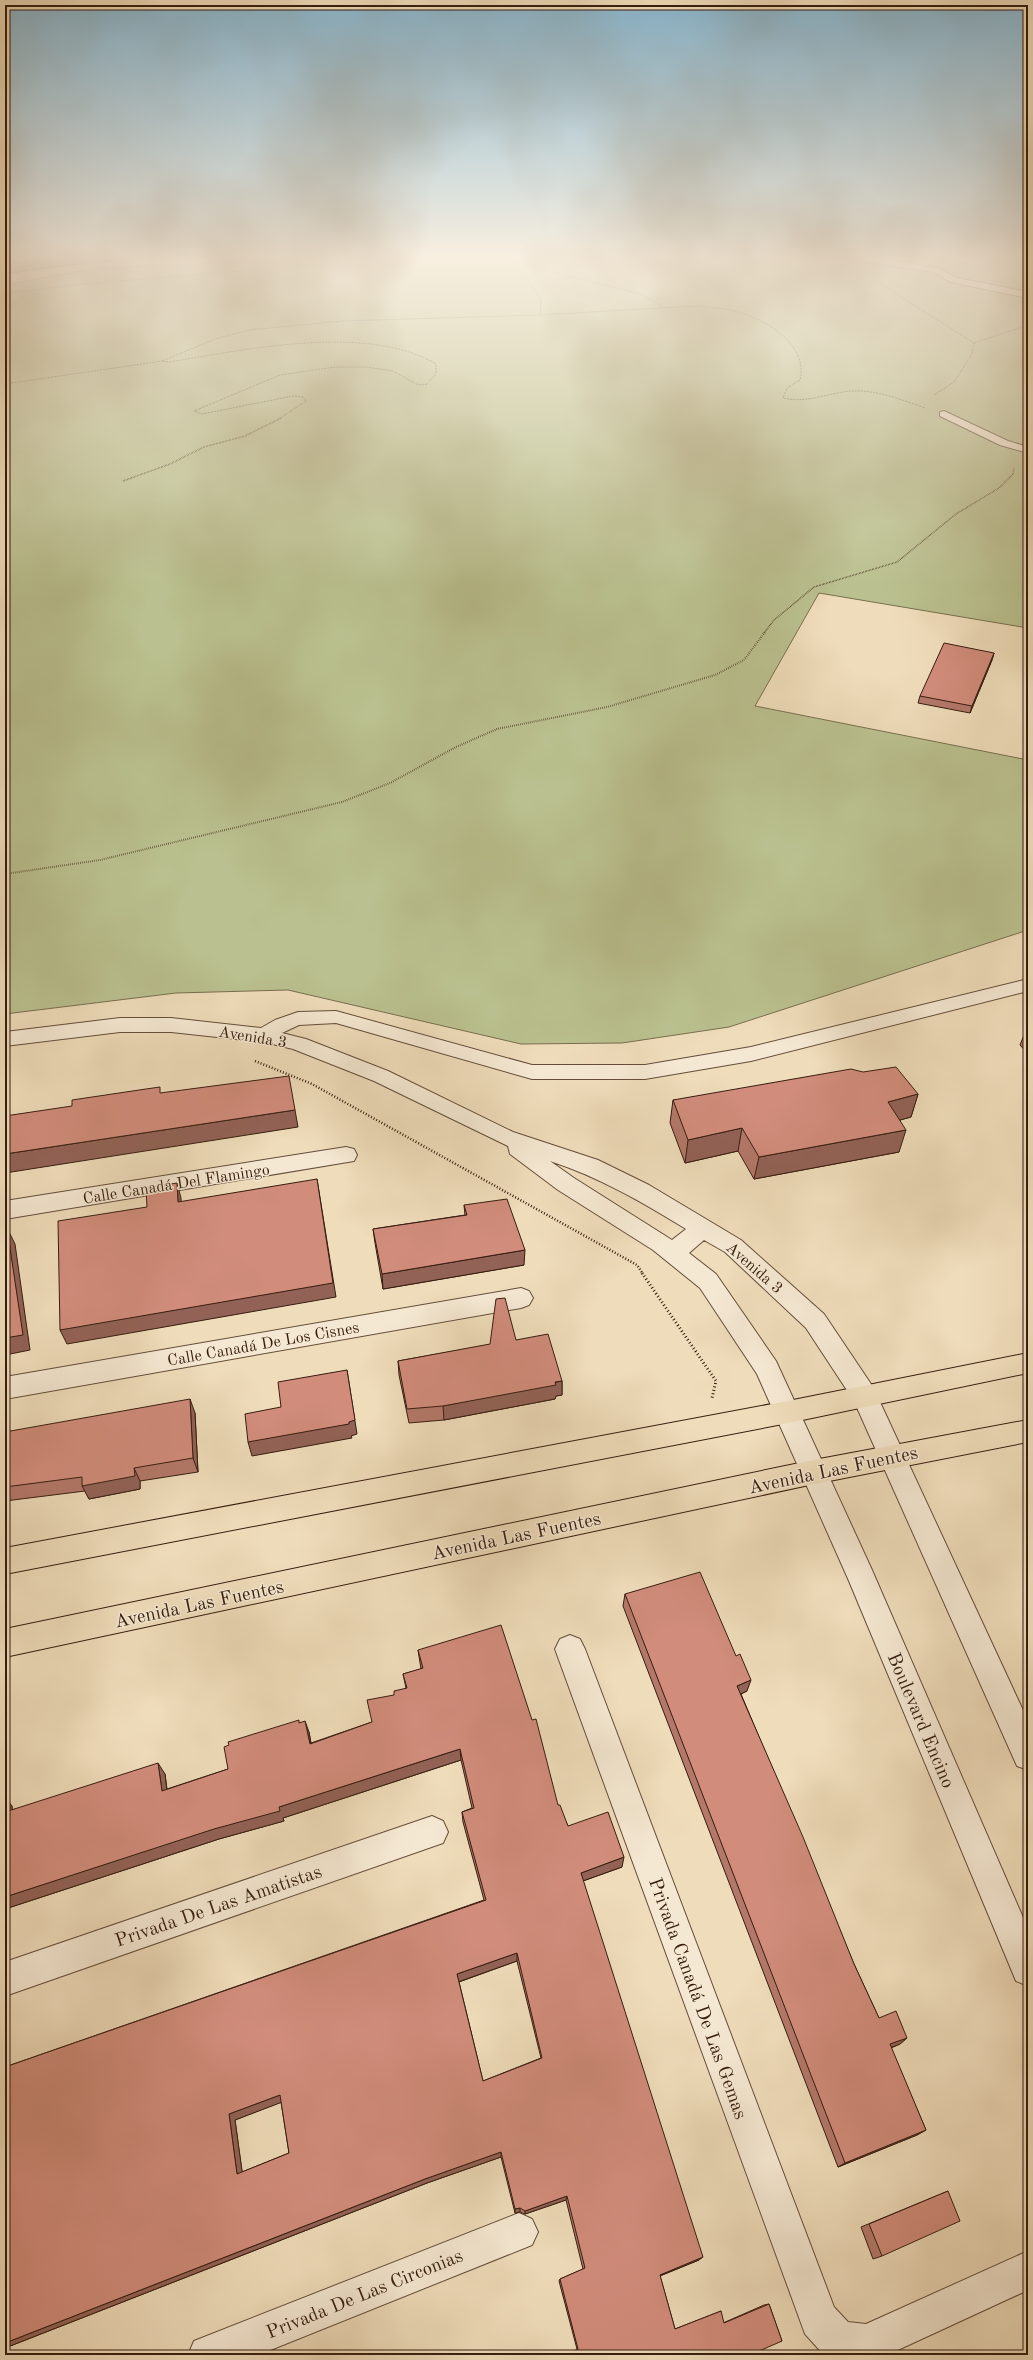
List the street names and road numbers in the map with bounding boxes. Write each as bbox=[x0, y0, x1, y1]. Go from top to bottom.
street label: Avenida 3 bbox=[217, 1025, 288, 1051]
street label: Calle Canadá Del Flamingo bbox=[82, 1162, 271, 1208]
street label: Avenida 3 bbox=[722, 1240, 785, 1297]
street label: Calle Canadá De Los Cisnes bbox=[166, 1320, 360, 1370]
street label: Avenida Las Fuentes bbox=[747, 1444, 920, 1499]
street label: Avenida Las Fuentes bbox=[430, 1510, 603, 1565]
street label: Avenida Las Fuentes bbox=[113, 1578, 286, 1633]
street label: Boulevard Encino bbox=[883, 1651, 957, 1791]
street label: Privada De Las Amatistas bbox=[113, 1863, 325, 1952]
street label: Privada Canadá De Las Gemas bbox=[644, 1876, 749, 2122]
street label: Privada De Las Circonias bbox=[264, 2247, 466, 2344]

